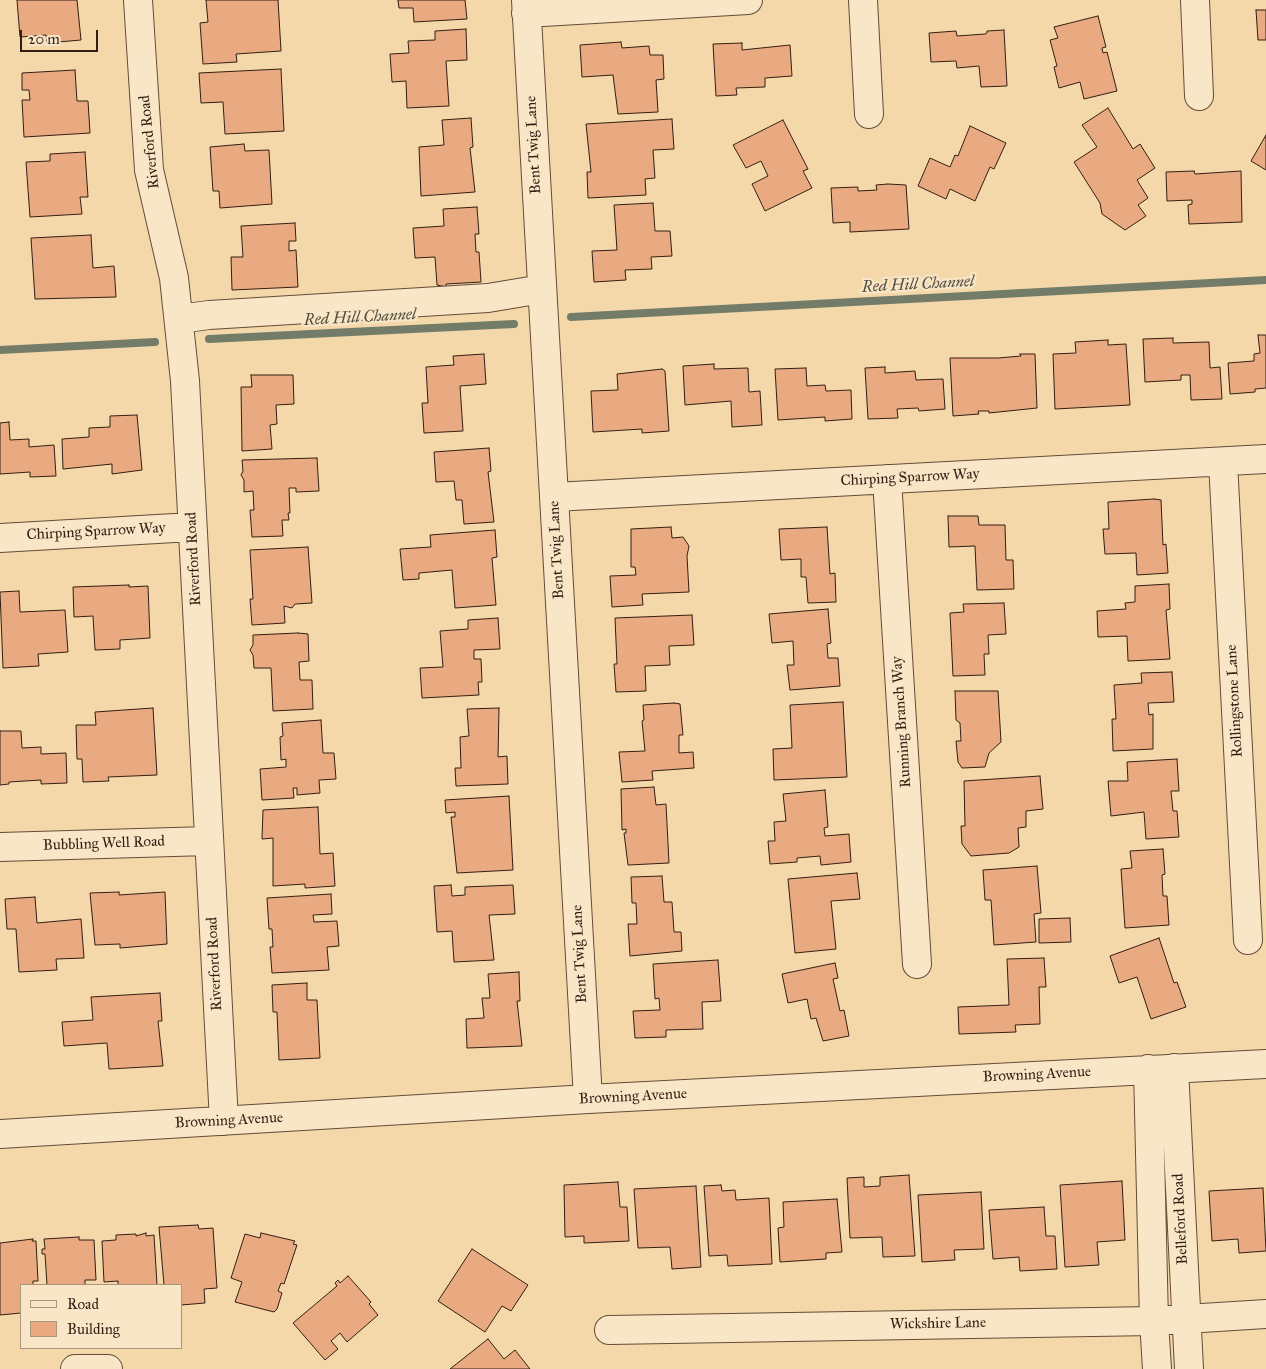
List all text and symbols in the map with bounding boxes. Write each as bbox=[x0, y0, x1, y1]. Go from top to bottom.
scale bar bbox=[22, 20, 100, 52]
text: 20 m bbox=[28, 30, 60, 48]
street label: Riverford Road bbox=[136, 94, 164, 190]
street label: Bent Twig Lane bbox=[522, 95, 546, 195]
water label: Red Hill Channel bbox=[861, 272, 975, 298]
water label: Red Hill Channel bbox=[303, 305, 417, 331]
street label: Chirping Sparrow Way bbox=[840, 465, 980, 491]
street label: Bent Twig Lane bbox=[545, 500, 569, 600]
street label: Riverford Road bbox=[183, 511, 205, 607]
street label: Chirping Sparrow Way bbox=[26, 519, 166, 545]
street label: Rollingstone Lane bbox=[1223, 644, 1247, 758]
street label: Running Branch Way bbox=[888, 656, 916, 788]
street label: Bubbling Well Road bbox=[43, 833, 165, 855]
street label: Bent Twig Lane bbox=[568, 904, 592, 1004]
street label: Riverford Road bbox=[204, 916, 226, 1012]
street label: Browning Avenue bbox=[982, 1063, 1092, 1087]
street label: Browning Avenue bbox=[578, 1085, 688, 1109]
street label: Browning Avenue bbox=[174, 1109, 284, 1133]
street label: Belleford Road bbox=[1170, 1173, 1192, 1265]
legend bbox=[20, 1284, 182, 1349]
text: Road bbox=[67, 1295, 99, 1313]
street label: Wickshire Lane bbox=[890, 1314, 986, 1334]
text: Building bbox=[67, 1320, 120, 1338]

